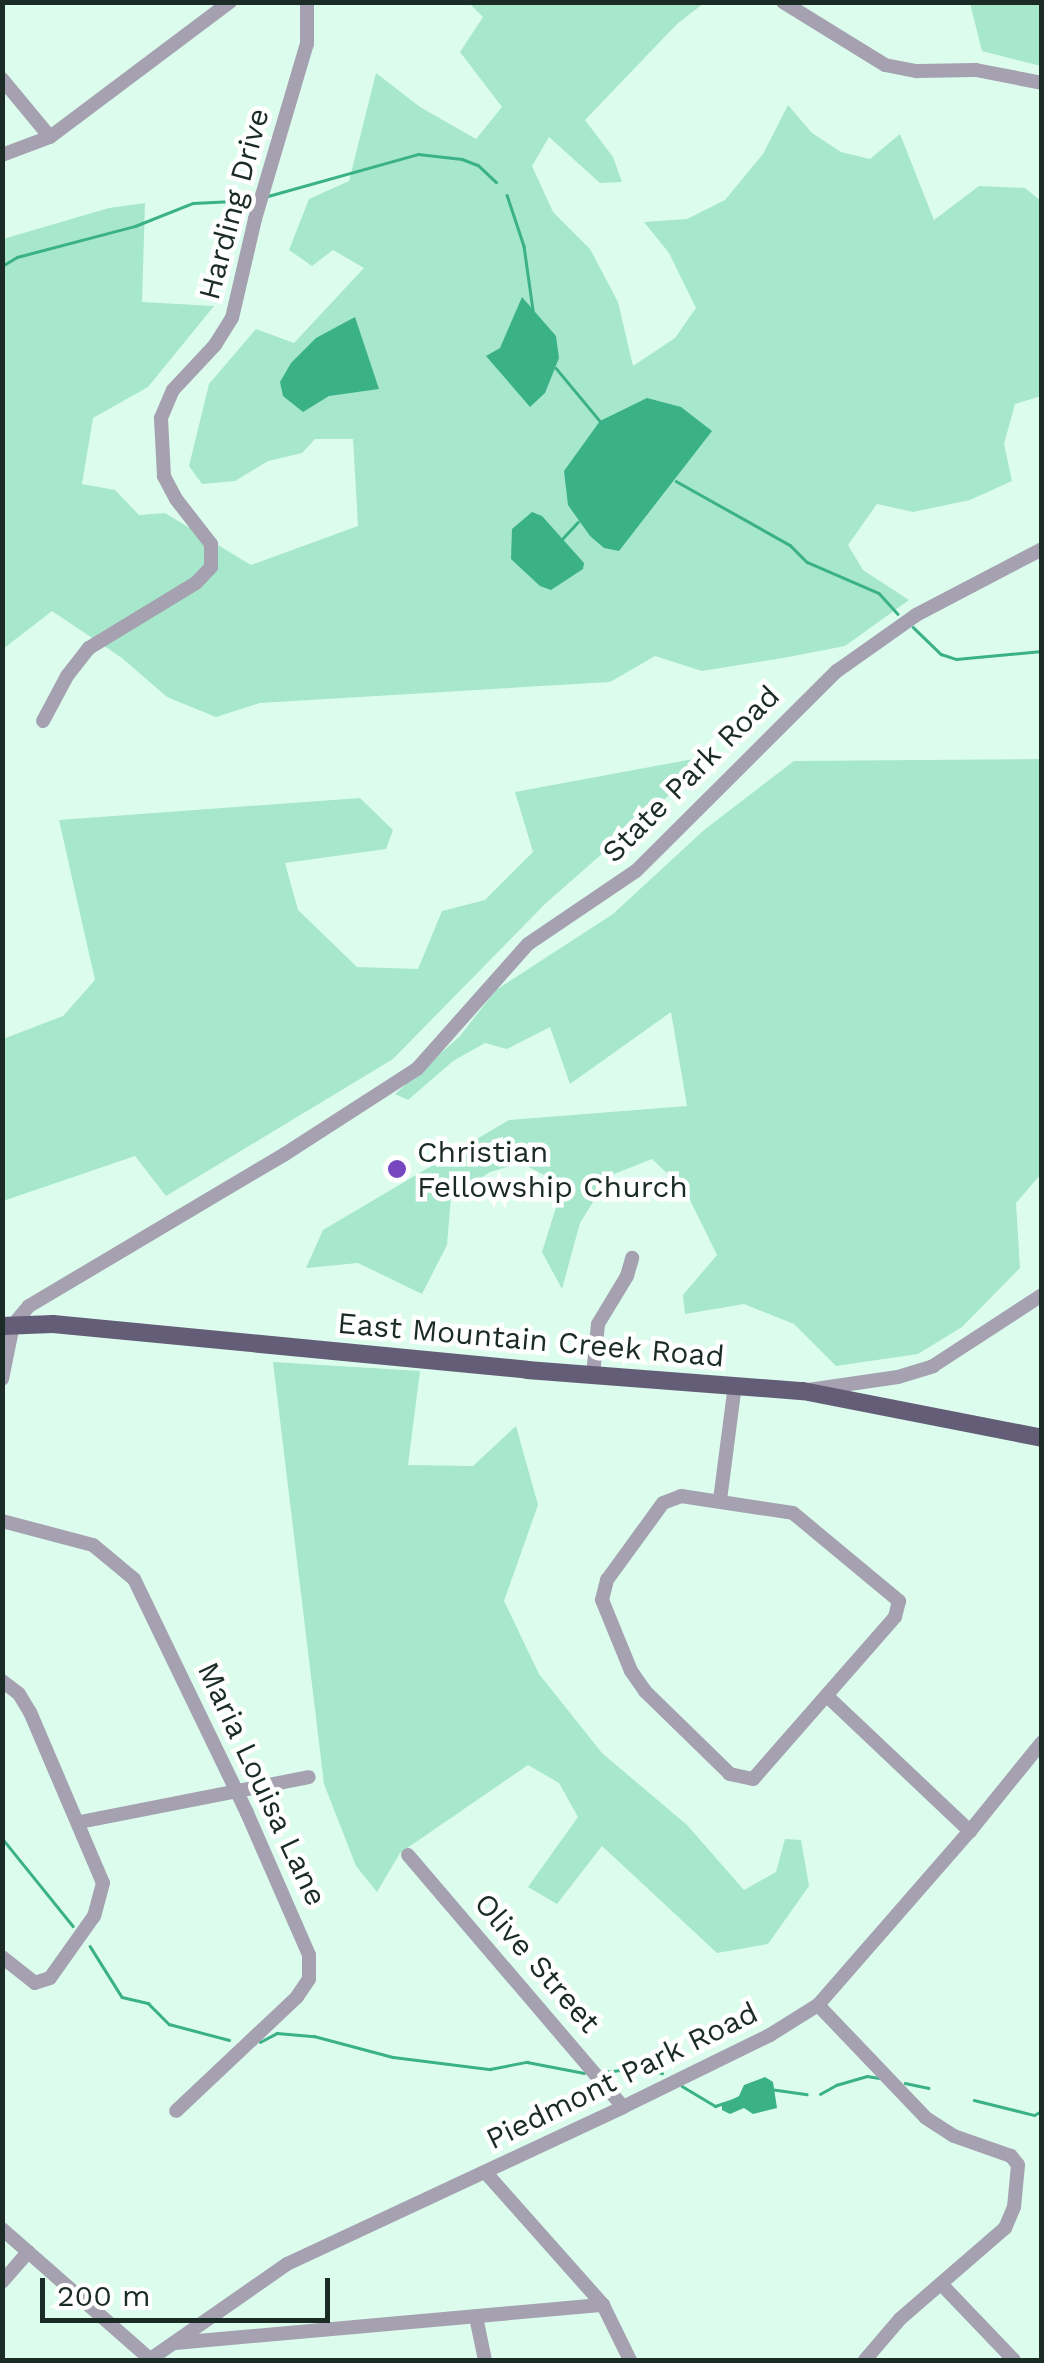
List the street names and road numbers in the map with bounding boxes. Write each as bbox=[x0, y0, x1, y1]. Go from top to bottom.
street label: Harding Drive bbox=[191, 104, 277, 304]
street label: State Park Road bbox=[595, 678, 787, 870]
street label: East Mountain Creek Road bbox=[336, 1305, 726, 1375]
street label: Maria Louisa Lane bbox=[190, 1656, 334, 1912]
street label: Olive Street bbox=[467, 1886, 607, 2040]
street label: Piedmont Park Road bbox=[480, 1994, 764, 2158]

